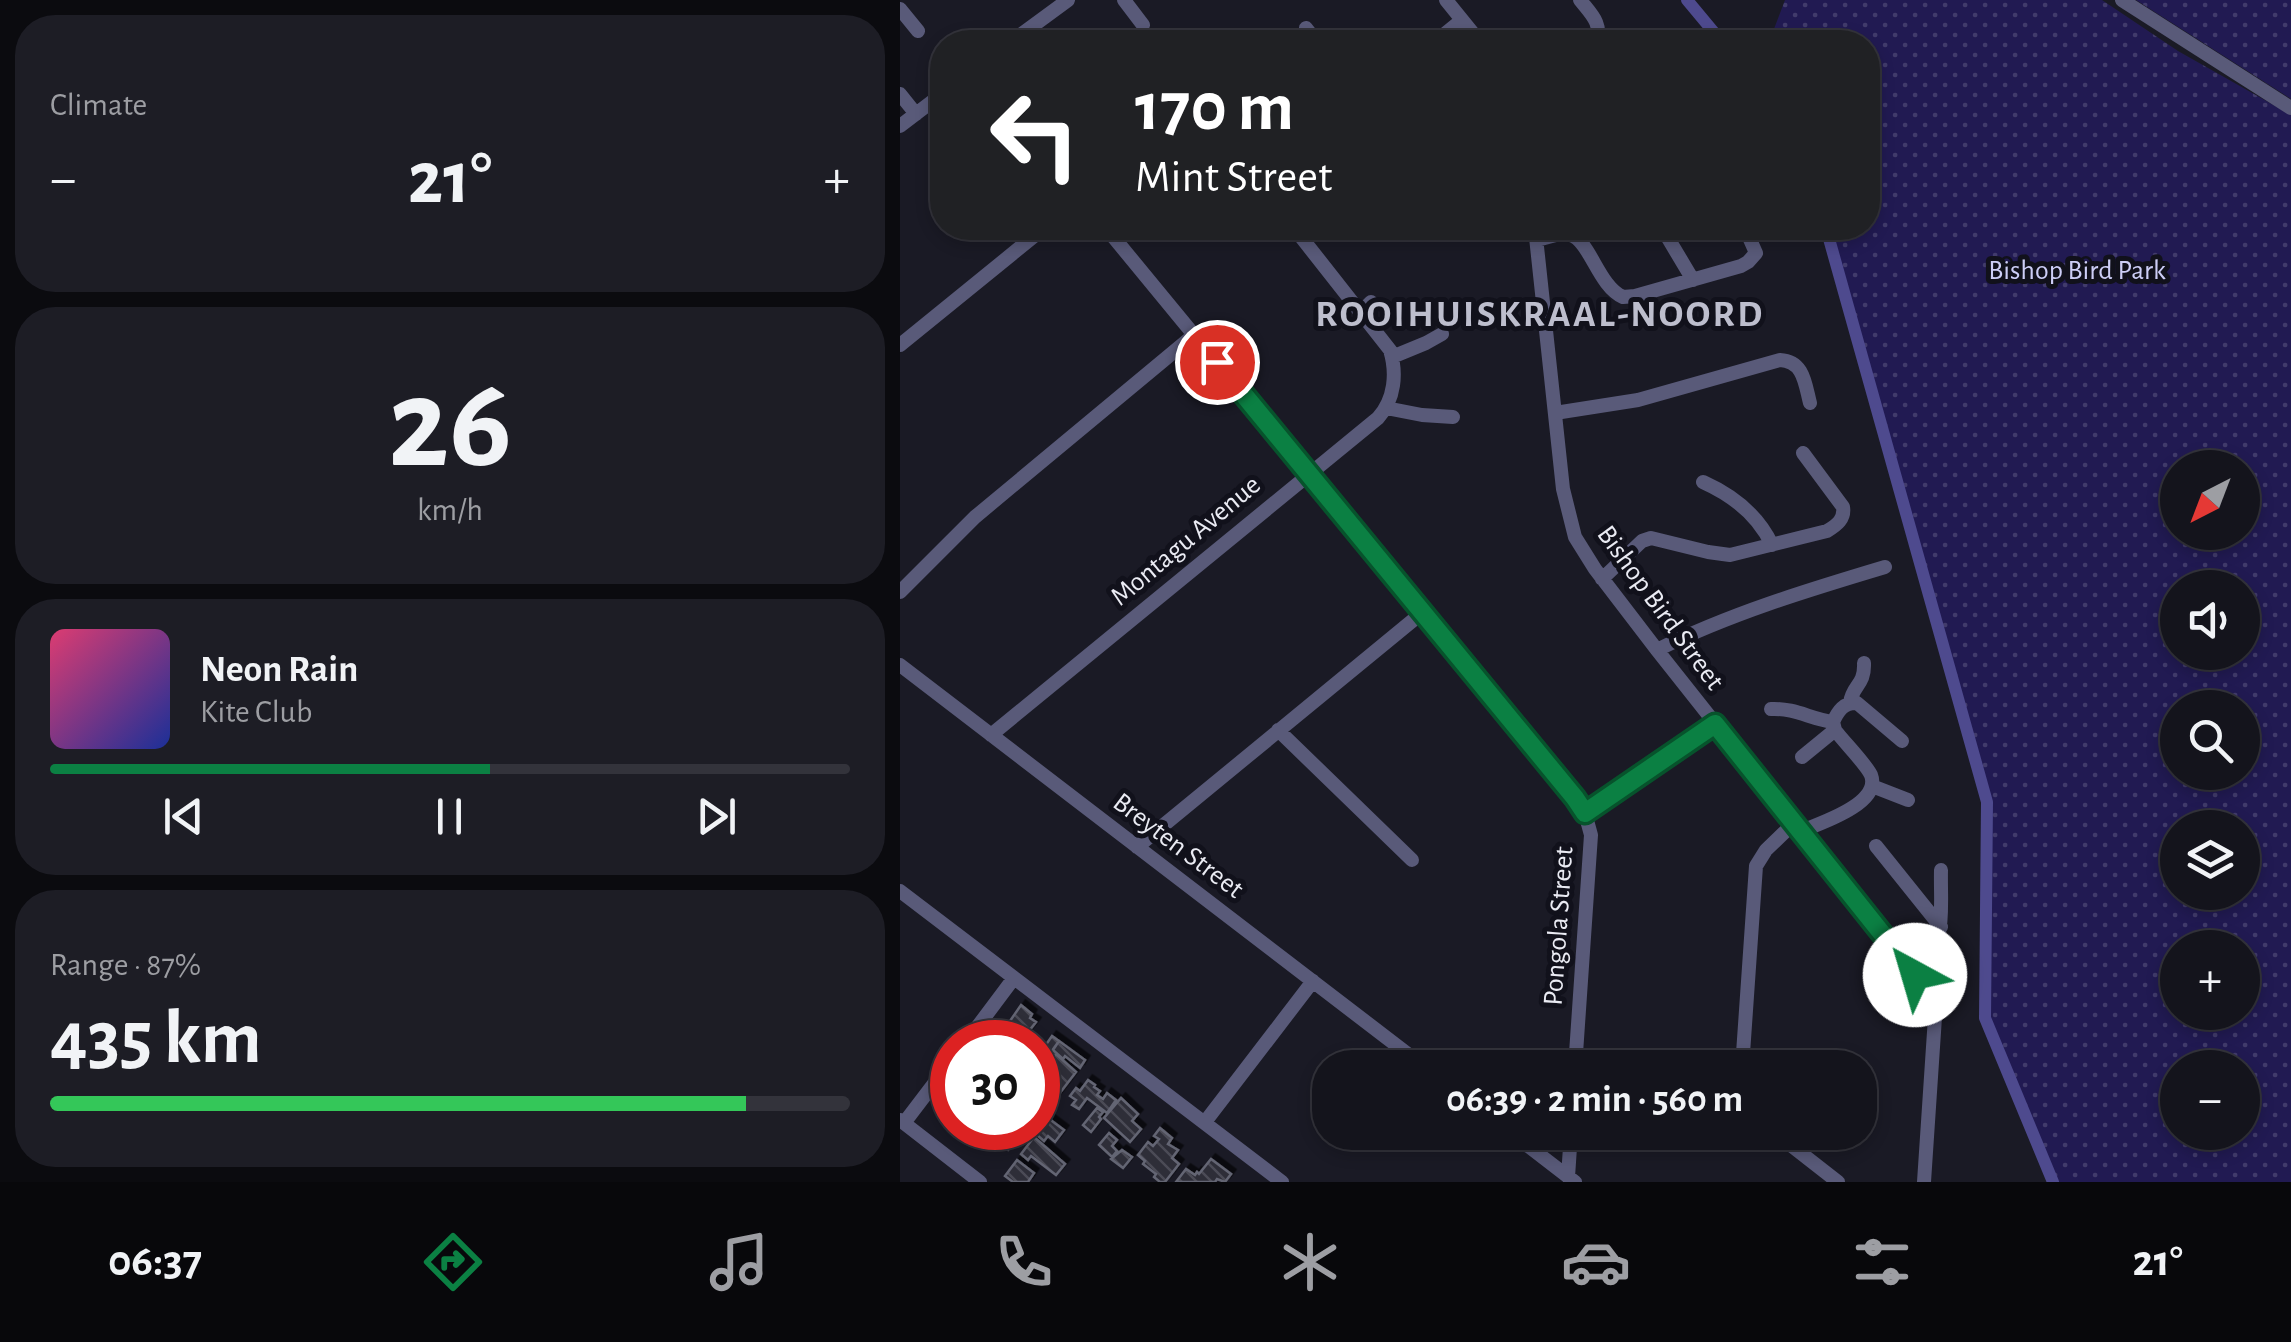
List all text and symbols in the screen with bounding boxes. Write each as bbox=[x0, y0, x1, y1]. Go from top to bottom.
icon: left bbox=[970, 70, 1100, 200]
text: 170 m bbox=[1135, 73, 1294, 143]
text: Climate bbox=[50, 89, 147, 121]
text: 21° bbox=[408, 142, 492, 217]
text: − bbox=[50, 152, 76, 207]
text: + bbox=[824, 152, 850, 207]
text: Mint Street bbox=[1135, 155, 1332, 200]
park label: Bishop Bird Park bbox=[1988, 257, 2166, 285]
district label: ROOIHUISKRAAL-NOORD bbox=[1315, 296, 1765, 334]
pin bbox=[1175, 320, 1260, 405]
icon: arrive bbox=[1190, 335, 1245, 390]
text: 26 bbox=[388, 361, 512, 491]
north arrow bbox=[2160, 450, 2260, 550]
map controls bbox=[2160, 450, 2260, 1150]
street label: Montagu Avenue bbox=[1106, 471, 1266, 611]
text: km/h bbox=[417, 494, 483, 526]
street label: Bishop Bird Street bbox=[1591, 521, 1729, 695]
button: sound bbox=[2160, 570, 2260, 670]
text: Neon Rain bbox=[200, 651, 358, 689]
button: search bbox=[2160, 690, 2260, 790]
text: Kite Club bbox=[200, 696, 312, 728]
street label: Breyten Street bbox=[1108, 788, 1248, 904]
icon: previous bbox=[156, 789, 211, 844]
icon: pause bbox=[422, 789, 477, 844]
icon: next bbox=[689, 789, 744, 844]
button: layers bbox=[2160, 810, 2260, 910]
street label: Pongola Street bbox=[1539, 846, 1579, 1006]
position arrow bbox=[1863, 923, 1967, 1027]
button: + bbox=[2160, 930, 2260, 1030]
text: Range · 87% bbox=[50, 949, 201, 981]
text: 435 km bbox=[50, 1002, 261, 1077]
speed limit sign: 30 bbox=[930, 1020, 1060, 1150]
button: − bbox=[2160, 1050, 2260, 1150]
text: 06:39 · 2 min · 560 m bbox=[1446, 1081, 1743, 1119]
icon: directions bbox=[418, 1227, 488, 1297]
icon: music bbox=[704, 1227, 774, 1297]
icon: phone bbox=[989, 1227, 1059, 1297]
icon: climate bbox=[1275, 1227, 1345, 1297]
icon: car bbox=[1561, 1227, 1631, 1297]
icon: filters bbox=[1847, 1227, 1917, 1297]
text: 06:37 bbox=[108, 1239, 202, 1284]
text: 21° bbox=[2132, 1239, 2183, 1284]

